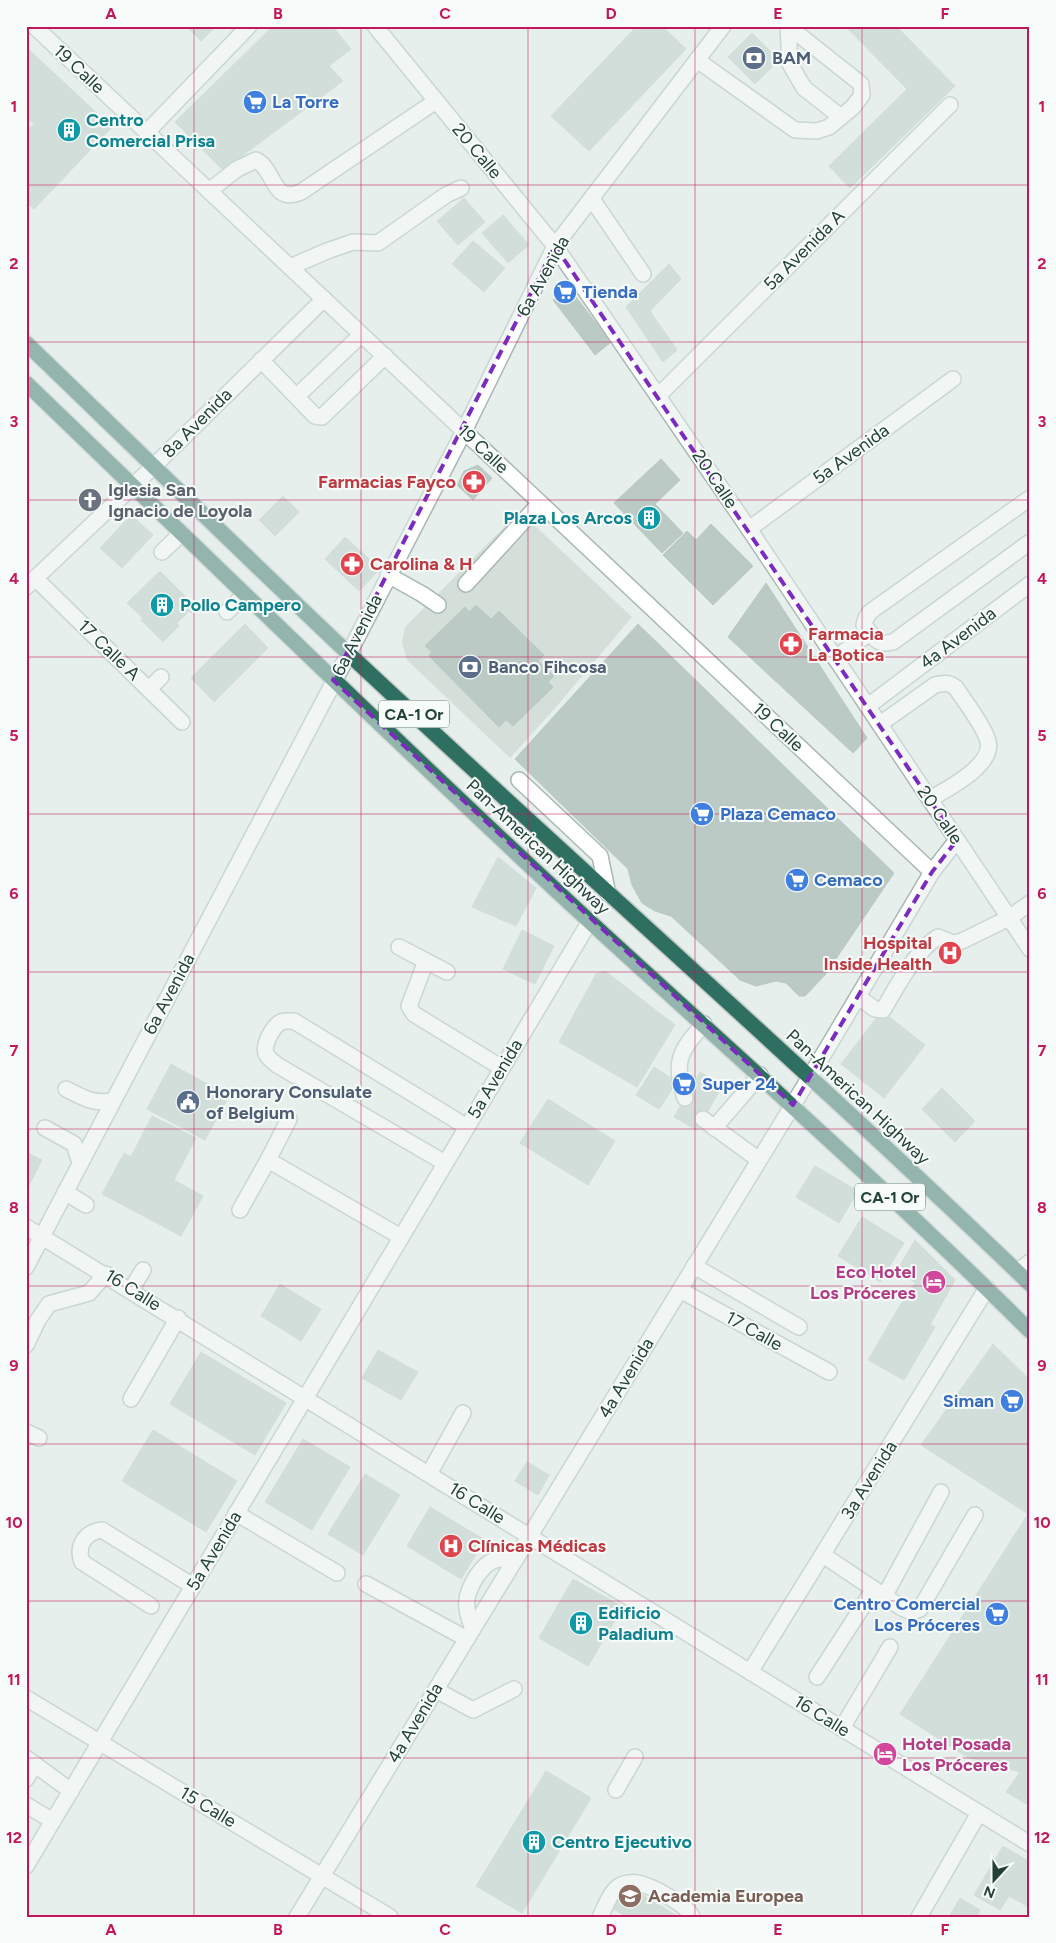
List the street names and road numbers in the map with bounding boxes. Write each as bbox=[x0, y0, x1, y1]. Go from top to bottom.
street label: 19 Calle bbox=[49, 40, 109, 98]
street label: 20 Calle bbox=[447, 119, 507, 183]
street label: 5a Avenida A bbox=[759, 205, 849, 295]
street label: 6a Avenida bbox=[512, 232, 574, 320]
street label: 8a Avenida bbox=[158, 384, 236, 462]
street label: 5a Avenida bbox=[809, 419, 893, 489]
street label: 19 Calle bbox=[453, 420, 513, 478]
street label: 20 Calle bbox=[687, 446, 743, 513]
street label: 6a Avenida bbox=[327, 590, 387, 680]
street label: 4a Avenida bbox=[916, 602, 1000, 674]
street label: 17 Calle A bbox=[73, 615, 145, 685]
street label: 19 Calle bbox=[748, 698, 808, 756]
road number: CA-1 Or bbox=[379, 701, 449, 728]
street label: Pan-American Highway bbox=[462, 775, 615, 920]
street label: 20 Calle bbox=[912, 782, 968, 849]
street label: 6a Avenida bbox=[138, 950, 200, 1038]
street label: Pan-American Highway bbox=[782, 1025, 935, 1170]
street label: 5a Avenida bbox=[463, 1035, 527, 1123]
road number: CA-1 Or bbox=[855, 1184, 925, 1210]
street label: 16 Calle bbox=[101, 1264, 165, 1316]
street label: 17 Calle bbox=[722, 1306, 786, 1356]
street label: 4a Avenida bbox=[593, 1334, 659, 1422]
street label: 3a Avenida bbox=[836, 1437, 902, 1523]
street label: 16 Calle bbox=[445, 1477, 509, 1529]
street label: 5a Avenida bbox=[182, 1507, 246, 1595]
street label: 4a Avenida bbox=[382, 1679, 448, 1767]
street label: 16 Calle bbox=[790, 1690, 854, 1742]
street label: 15 Calle bbox=[176, 1782, 240, 1833]

